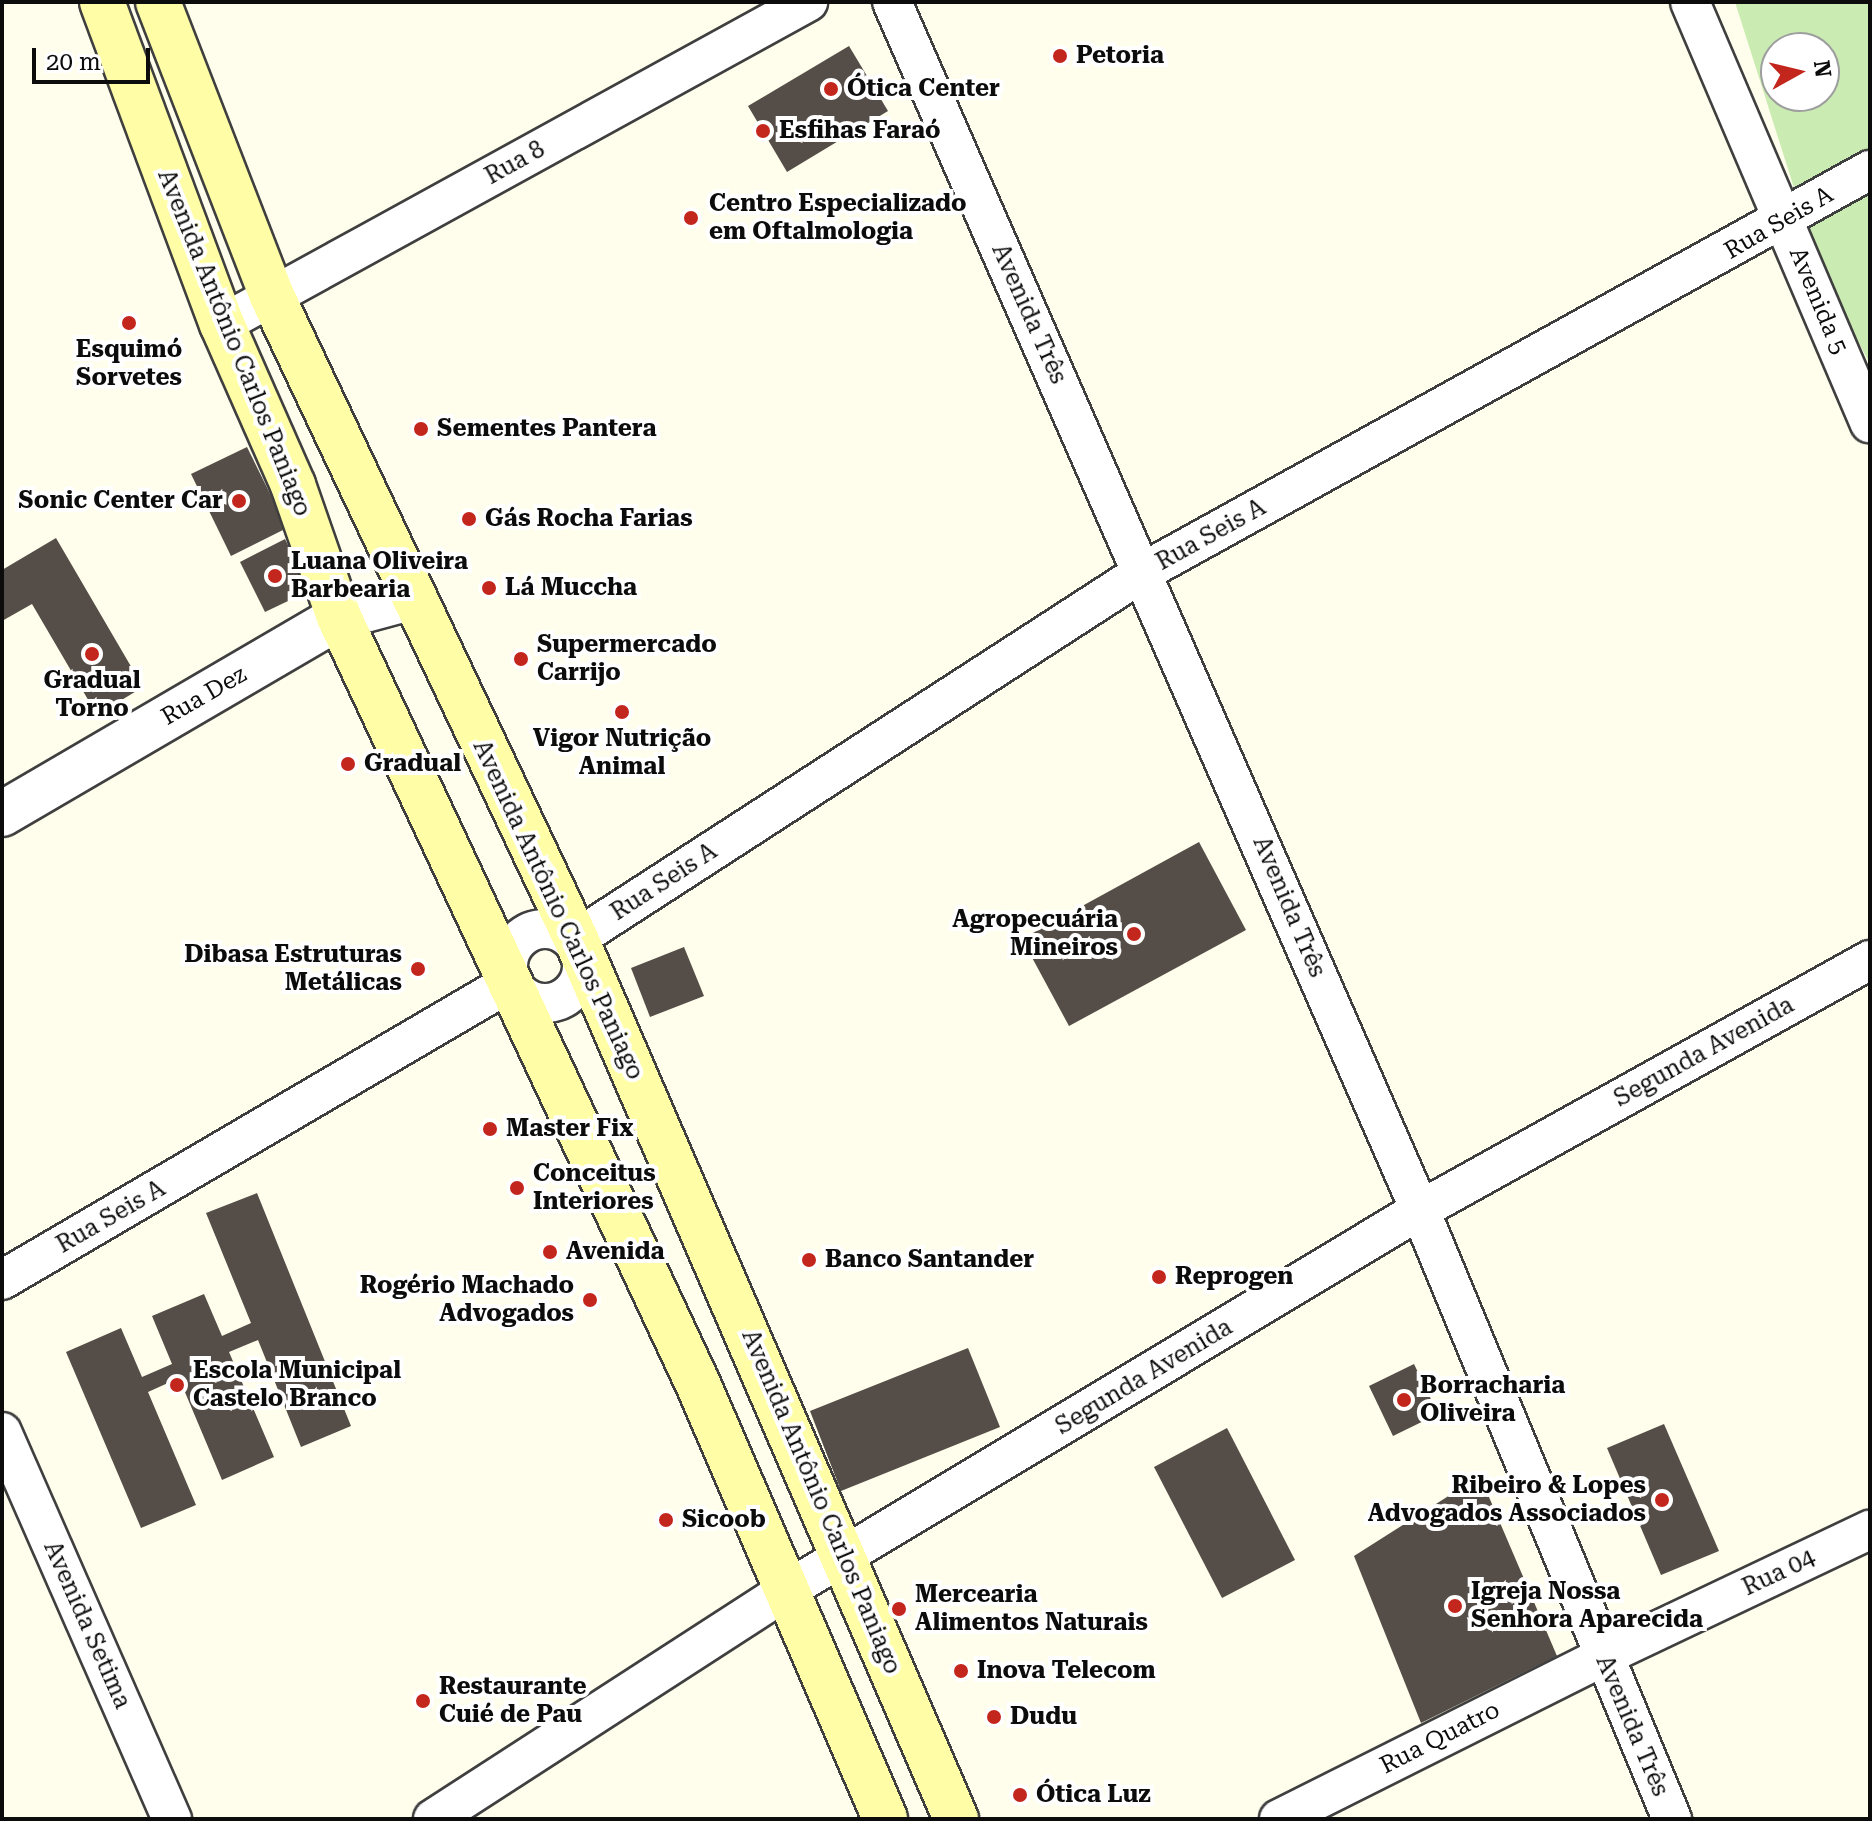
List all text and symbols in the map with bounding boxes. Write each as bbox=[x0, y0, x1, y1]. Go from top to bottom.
scale bar bbox=[36, 32, 154, 82]
north arrow bbox=[1760, 32, 1840, 112]
place label: Petoria bbox=[1076, 42, 1164, 70]
marker: Petoria bbox=[1051, 47, 1069, 65]
text: 20 m bbox=[46, 48, 101, 76]
text: N bbox=[1809, 59, 1836, 79]
place label: Ótica Center bbox=[847, 75, 1000, 103]
marker: Ótica Center bbox=[822, 80, 840, 98]
place label: Esfihas Faraó bbox=[779, 117, 940, 145]
marker: Esfihas Faraó bbox=[754, 122, 772, 140]
street label: Rua 8 bbox=[480, 135, 550, 191]
street label: Avenida Antônio Carlos Paniago bbox=[151, 165, 317, 521]
street label: Rua Seis A bbox=[1720, 180, 1838, 266]
place label: Centro Especializado em Oftalmologia bbox=[709, 190, 966, 246]
marker: Centro Especializado em Oftalmologia bbox=[680, 207, 702, 229]
street label: Avenida Três bbox=[985, 240, 1073, 388]
street label: Avenida 5 bbox=[1783, 243, 1853, 359]
marker: Esquimó Sorvetes bbox=[120, 314, 138, 332]
place label: Esquimó Sorvetes bbox=[76, 336, 182, 392]
place label: Sementes Pantera bbox=[437, 415, 656, 443]
marker: Sementes Pantera bbox=[412, 420, 430, 438]
place label: Sonic Center Car bbox=[18, 487, 223, 515]
marker: Sonic Center Car bbox=[230, 492, 248, 510]
street label: Rua Seis A bbox=[1151, 493, 1271, 577]
place label: Gás Rocha Farias bbox=[485, 505, 693, 533]
marker: Gás Rocha Farias bbox=[460, 510, 478, 528]
place label: Luana Oliveira Barbearia bbox=[291, 548, 468, 604]
marker: Luana Oliveira Barbearia bbox=[266, 567, 284, 585]
place label: Lá Muccha bbox=[505, 574, 637, 602]
marker: Lá Muccha bbox=[480, 579, 498, 597]
place label: Supermercado Carrijo bbox=[537, 631, 717, 687]
marker: Gradual Torno bbox=[83, 645, 101, 663]
marker: Supermercado Carrijo bbox=[512, 650, 530, 668]
street label: Rua Dez bbox=[156, 660, 252, 732]
place label: Gradual Torno bbox=[43, 667, 141, 723]
marker: Vigor Nutrição Animal bbox=[613, 703, 631, 721]
place label: Vigor Nutrição Animal bbox=[533, 725, 711, 781]
street label: Avenida Antônio Carlos Paniago bbox=[466, 736, 650, 1084]
place label: Gradual bbox=[364, 750, 461, 778]
marker: Gradual bbox=[339, 755, 357, 773]
street label: Avenida Três bbox=[1246, 832, 1332, 982]
street label: Rua Seis A bbox=[606, 837, 722, 927]
place label: Agropecuária Mineiros bbox=[952, 906, 1118, 962]
marker: Agropecuária Mineiros bbox=[1125, 925, 1143, 943]
place label: Dibasa Estruturas Metálicas bbox=[184, 941, 402, 997]
marker: Dibasa Estruturas Metálicas bbox=[409, 960, 427, 978]
street label: Segunda Avenida bbox=[1609, 991, 1799, 1113]
place label: Master Fix bbox=[506, 1115, 634, 1143]
marker: Master Fix bbox=[481, 1120, 499, 1138]
place label: Conceitus Interiores bbox=[533, 1160, 656, 1216]
street label: Rua Seis A bbox=[52, 1174, 170, 1260]
marker: Conceitus Interiores bbox=[508, 1179, 526, 1197]
place label: Avenida bbox=[566, 1238, 664, 1266]
marker: Avenida bbox=[541, 1243, 559, 1261]
place label: Banco Santander bbox=[825, 1246, 1034, 1274]
marker: Banco Santander bbox=[800, 1251, 818, 1269]
place label: Reprogen bbox=[1175, 1263, 1293, 1291]
marker: Reprogen bbox=[1150, 1268, 1168, 1286]
place label: Rogério Machado Advogados bbox=[360, 1272, 574, 1328]
marker: Rogério Machado Advogados bbox=[581, 1291, 599, 1309]
street label: Segunda Avenida bbox=[1050, 1313, 1238, 1441]
street label: Avenida Antônio Carlos Paniago bbox=[735, 1325, 907, 1679]
place label: Escola Municipal Castelo Branco bbox=[193, 1357, 401, 1413]
place label: Borracharia Oliveira bbox=[1420, 1372, 1565, 1428]
marker: Escola Municipal Castelo Branco bbox=[168, 1376, 186, 1394]
marker: Borracharia Oliveira bbox=[1395, 1391, 1413, 1409]
place label: Ribeiro & Lopes Advogados Associados bbox=[1368, 1472, 1646, 1528]
marker: Ribeiro & Lopes Advogados Associados bbox=[1653, 1491, 1671, 1509]
place label: Sicoob bbox=[682, 1506, 766, 1534]
marker: Sicoob bbox=[657, 1511, 675, 1529]
street label: Avenida Setima bbox=[37, 1537, 137, 1713]
street label: Rua 04 bbox=[1738, 1544, 1820, 1602]
place label: Igreja Nossa Senhora Aparecida bbox=[1471, 1578, 1703, 1634]
place label: Mercearia Alimentos Naturais bbox=[915, 1581, 1148, 1637]
marker: Igreja Nossa Senhora Aparecida bbox=[1446, 1597, 1464, 1615]
marker: Mercearia Alimentos Naturais bbox=[890, 1600, 908, 1618]
street label: Avenida Três bbox=[1589, 1651, 1675, 1801]
place label: Inova Telecom bbox=[977, 1657, 1156, 1685]
marker: Inova Telecom bbox=[952, 1662, 970, 1680]
place label: Restaurante Cuié de Pau bbox=[439, 1673, 587, 1729]
marker: Restaurante Cuié de Pau bbox=[414, 1692, 432, 1710]
street label: Rua Quatro bbox=[1375, 1696, 1505, 1780]
place label: Dudu bbox=[1010, 1703, 1077, 1731]
marker: Dudu bbox=[985, 1708, 1003, 1726]
place label: Ótica Luz bbox=[1036, 1781, 1151, 1809]
marker: Ótica Luz bbox=[1011, 1786, 1029, 1804]

